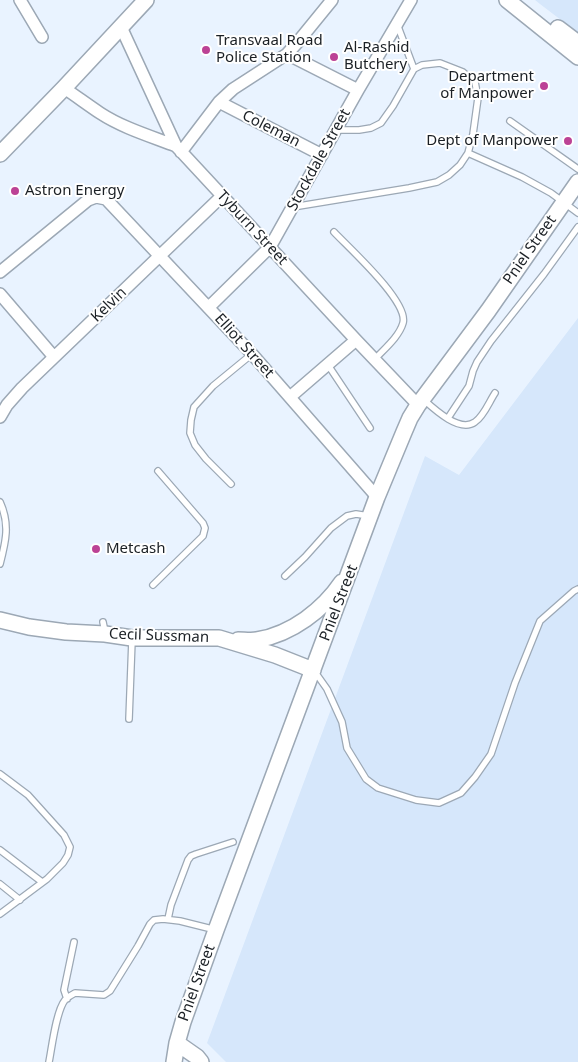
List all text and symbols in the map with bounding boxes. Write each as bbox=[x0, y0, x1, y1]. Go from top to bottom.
place label: Transvaal Road Police Station bbox=[216, 32, 323, 67]
place label: Al-Rashid Butchery bbox=[344, 39, 410, 74]
marker: Transvaal Road Police Station bbox=[200, 44, 212, 56]
marker: Al-Rashid Butchery bbox=[328, 51, 340, 63]
place label: Department of Manpower bbox=[440, 68, 534, 103]
marker: Department of Manpower bbox=[538, 80, 550, 92]
street label: Stockdale Street bbox=[284, 106, 354, 214]
street label: Coleman bbox=[239, 107, 303, 151]
place label: Dept of Manpower bbox=[426, 132, 558, 150]
marker: Dept of Manpower bbox=[562, 135, 574, 147]
place label: Astron Energy bbox=[25, 182, 124, 200]
marker: Astron Energy bbox=[9, 185, 21, 197]
street label: Tyburn Street bbox=[213, 187, 291, 269]
street label: Pniel Street bbox=[500, 212, 560, 288]
street label: Kelvin bbox=[88, 284, 130, 326]
street label: Elliot Street bbox=[210, 310, 278, 382]
place label: Metcash bbox=[106, 540, 166, 558]
marker: Metcash bbox=[90, 543, 102, 555]
street label: Pniel Street bbox=[316, 562, 362, 644]
street label: Cecil Sussman bbox=[109, 625, 209, 647]
street label: Pniel Street bbox=[175, 942, 219, 1024]

